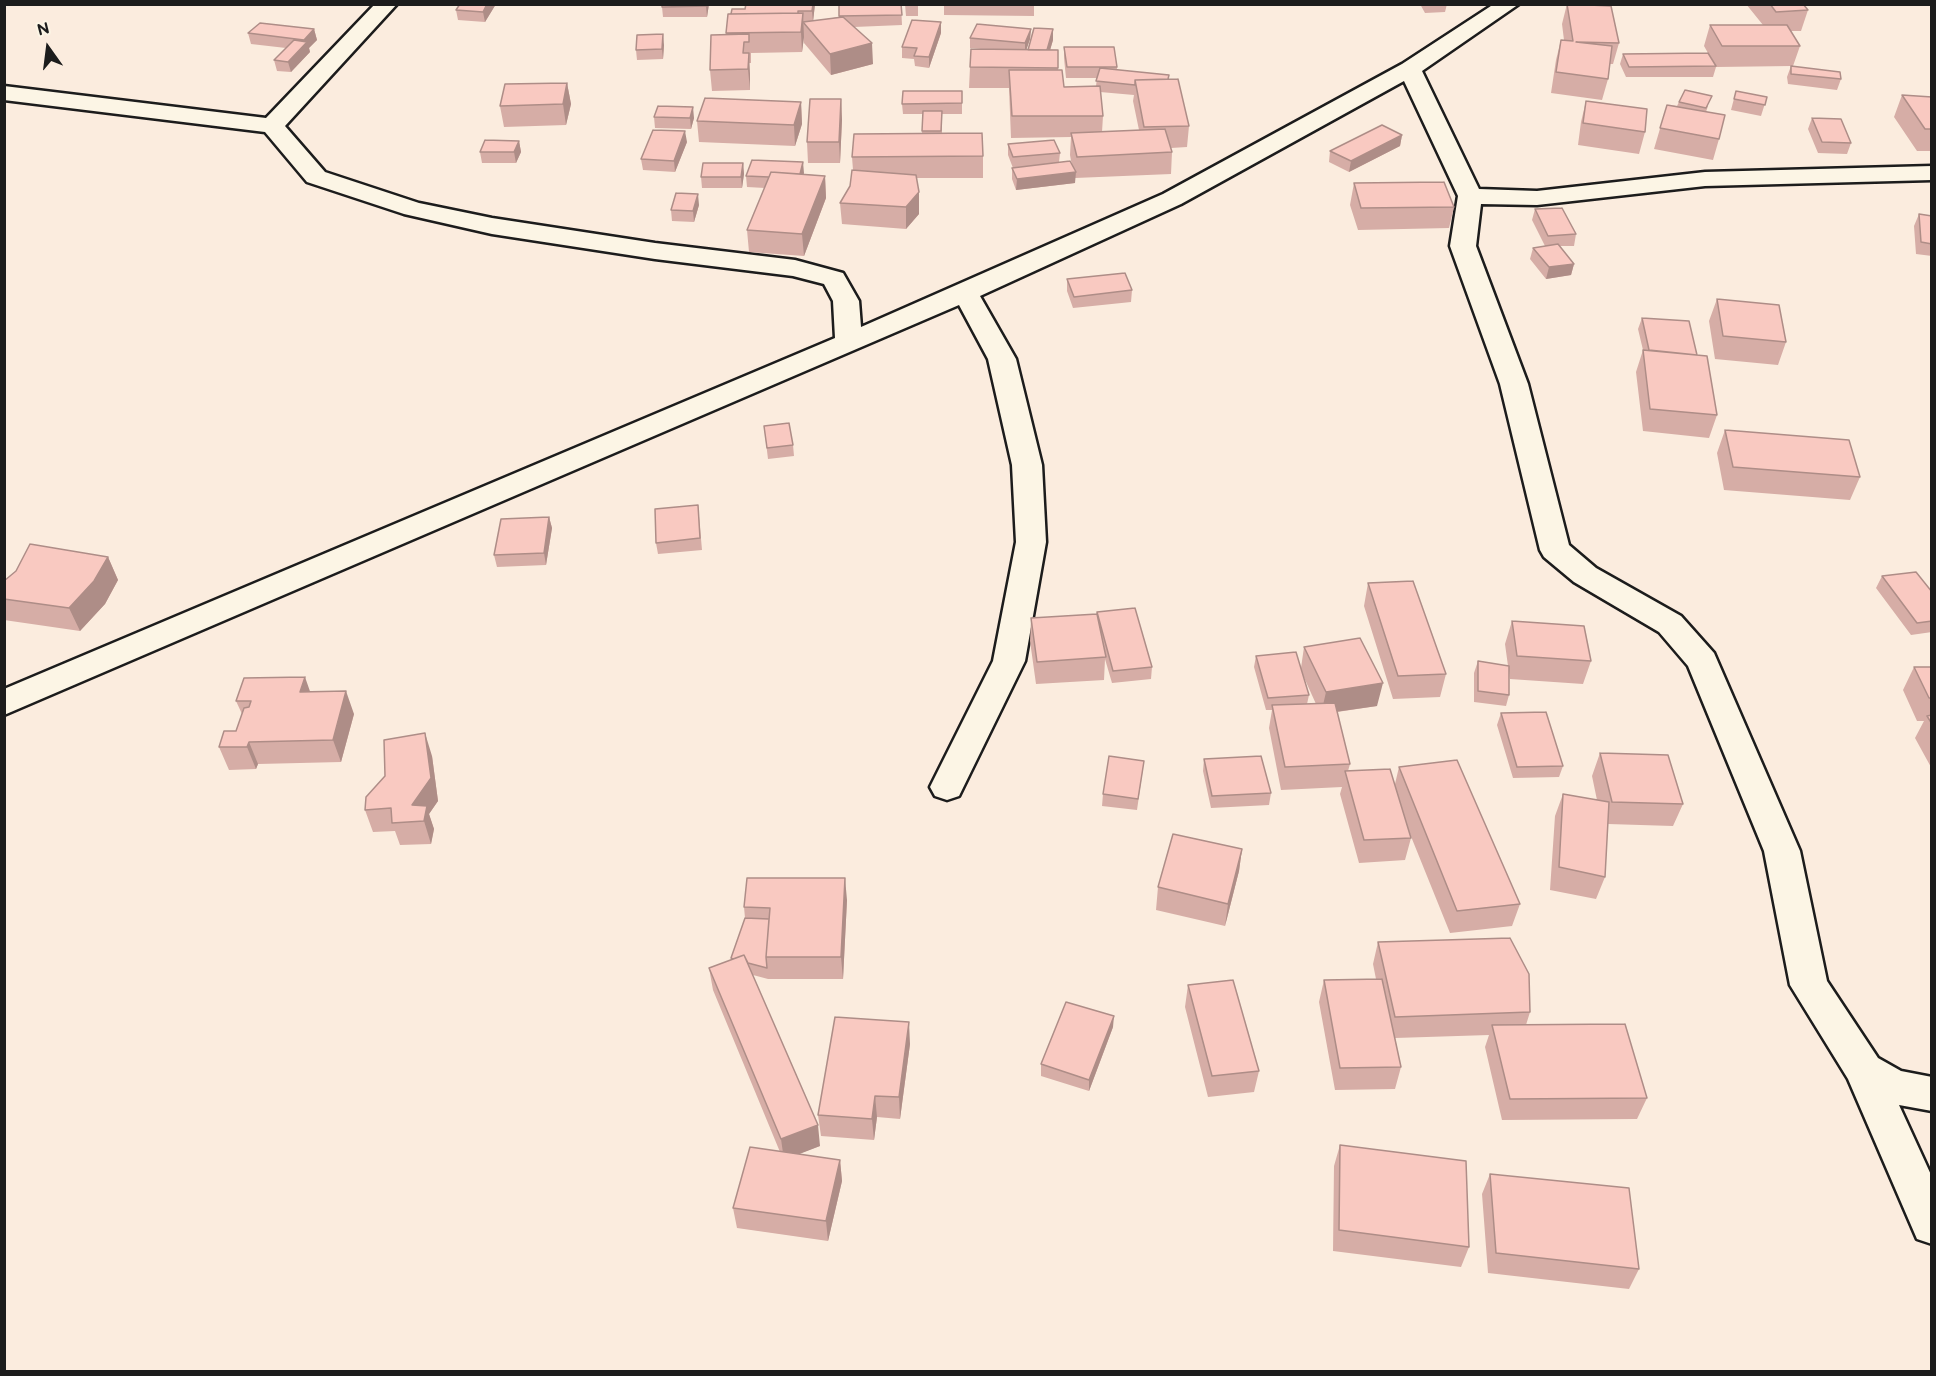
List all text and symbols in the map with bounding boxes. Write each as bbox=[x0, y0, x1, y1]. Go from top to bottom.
north arrow bbox=[18, 18, 78, 78]
text: N bbox=[35, 19, 52, 41]

